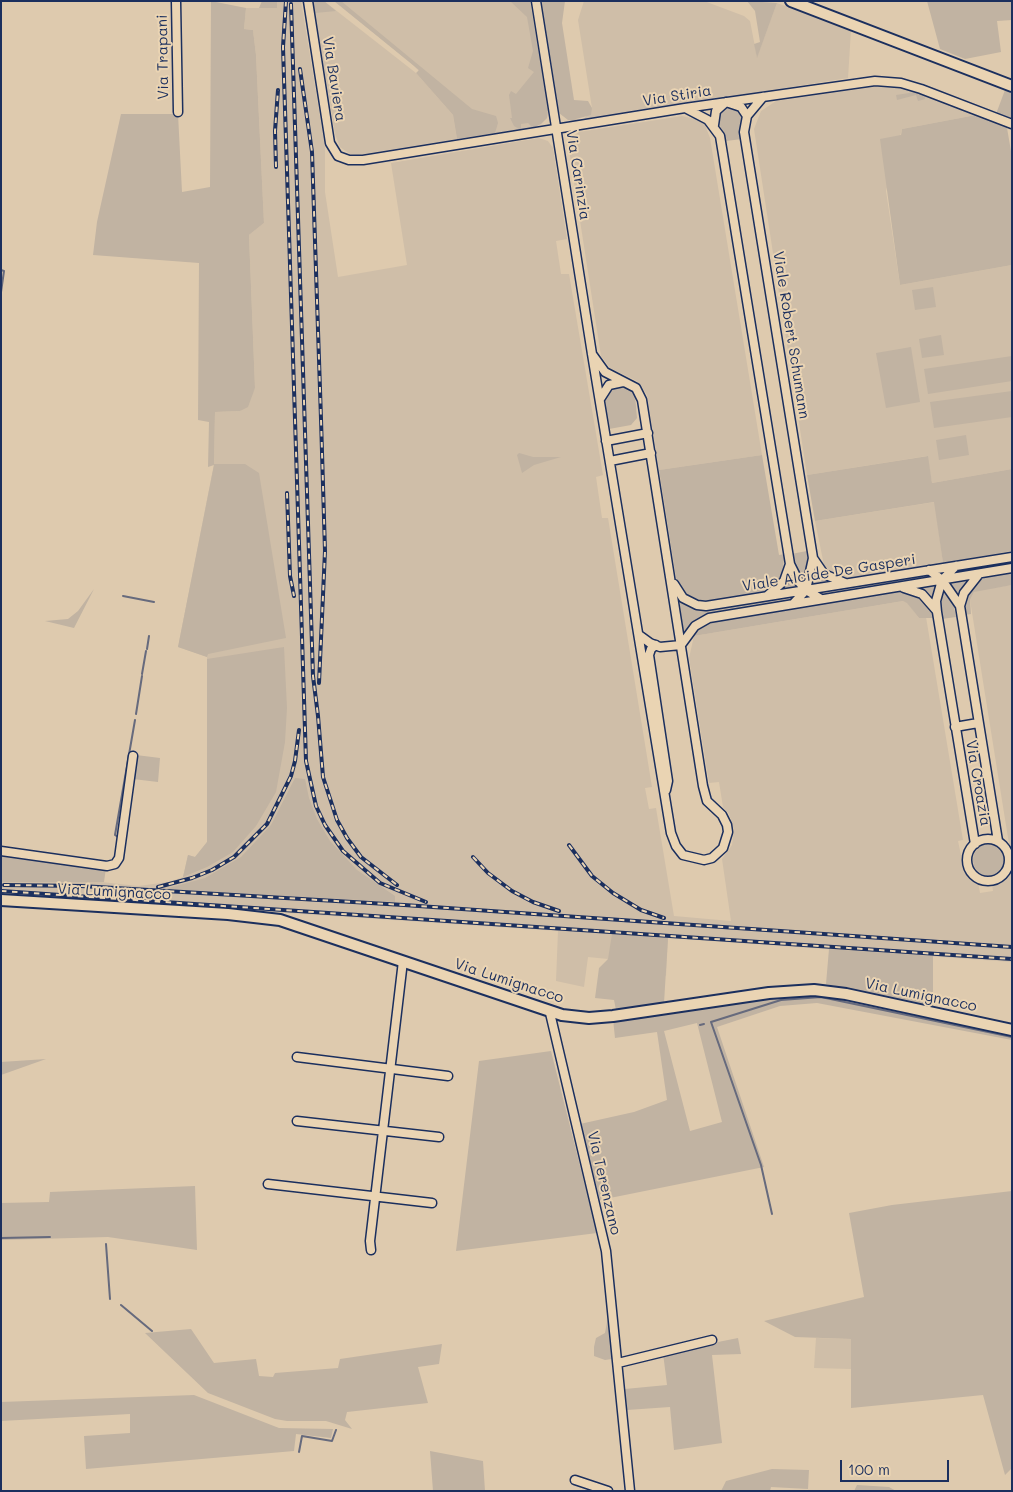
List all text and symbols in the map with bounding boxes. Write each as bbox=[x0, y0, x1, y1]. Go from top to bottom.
street label: Via Trapani bbox=[153, 14, 173, 100]
street label: Via Baviera bbox=[318, 35, 350, 123]
street label: Via Stiria bbox=[641, 82, 713, 110]
street label: Via Carinzia bbox=[562, 129, 594, 221]
street label: Viale Robert Schumann bbox=[769, 250, 813, 420]
street label: Viale Alcide De Gasperi bbox=[741, 550, 917, 596]
street label: Via Croazia bbox=[962, 739, 994, 827]
street label: Via Lumignacco bbox=[57, 880, 171, 904]
street label: Via Lumignacco bbox=[452, 955, 566, 1007]
street label: Via Lumignacco bbox=[863, 974, 979, 1016]
street label: Via Terenzano bbox=[583, 1129, 625, 1237]
scale bar bbox=[843, 1450, 952, 1482]
text: 100 m bbox=[848, 1459, 890, 1479]

